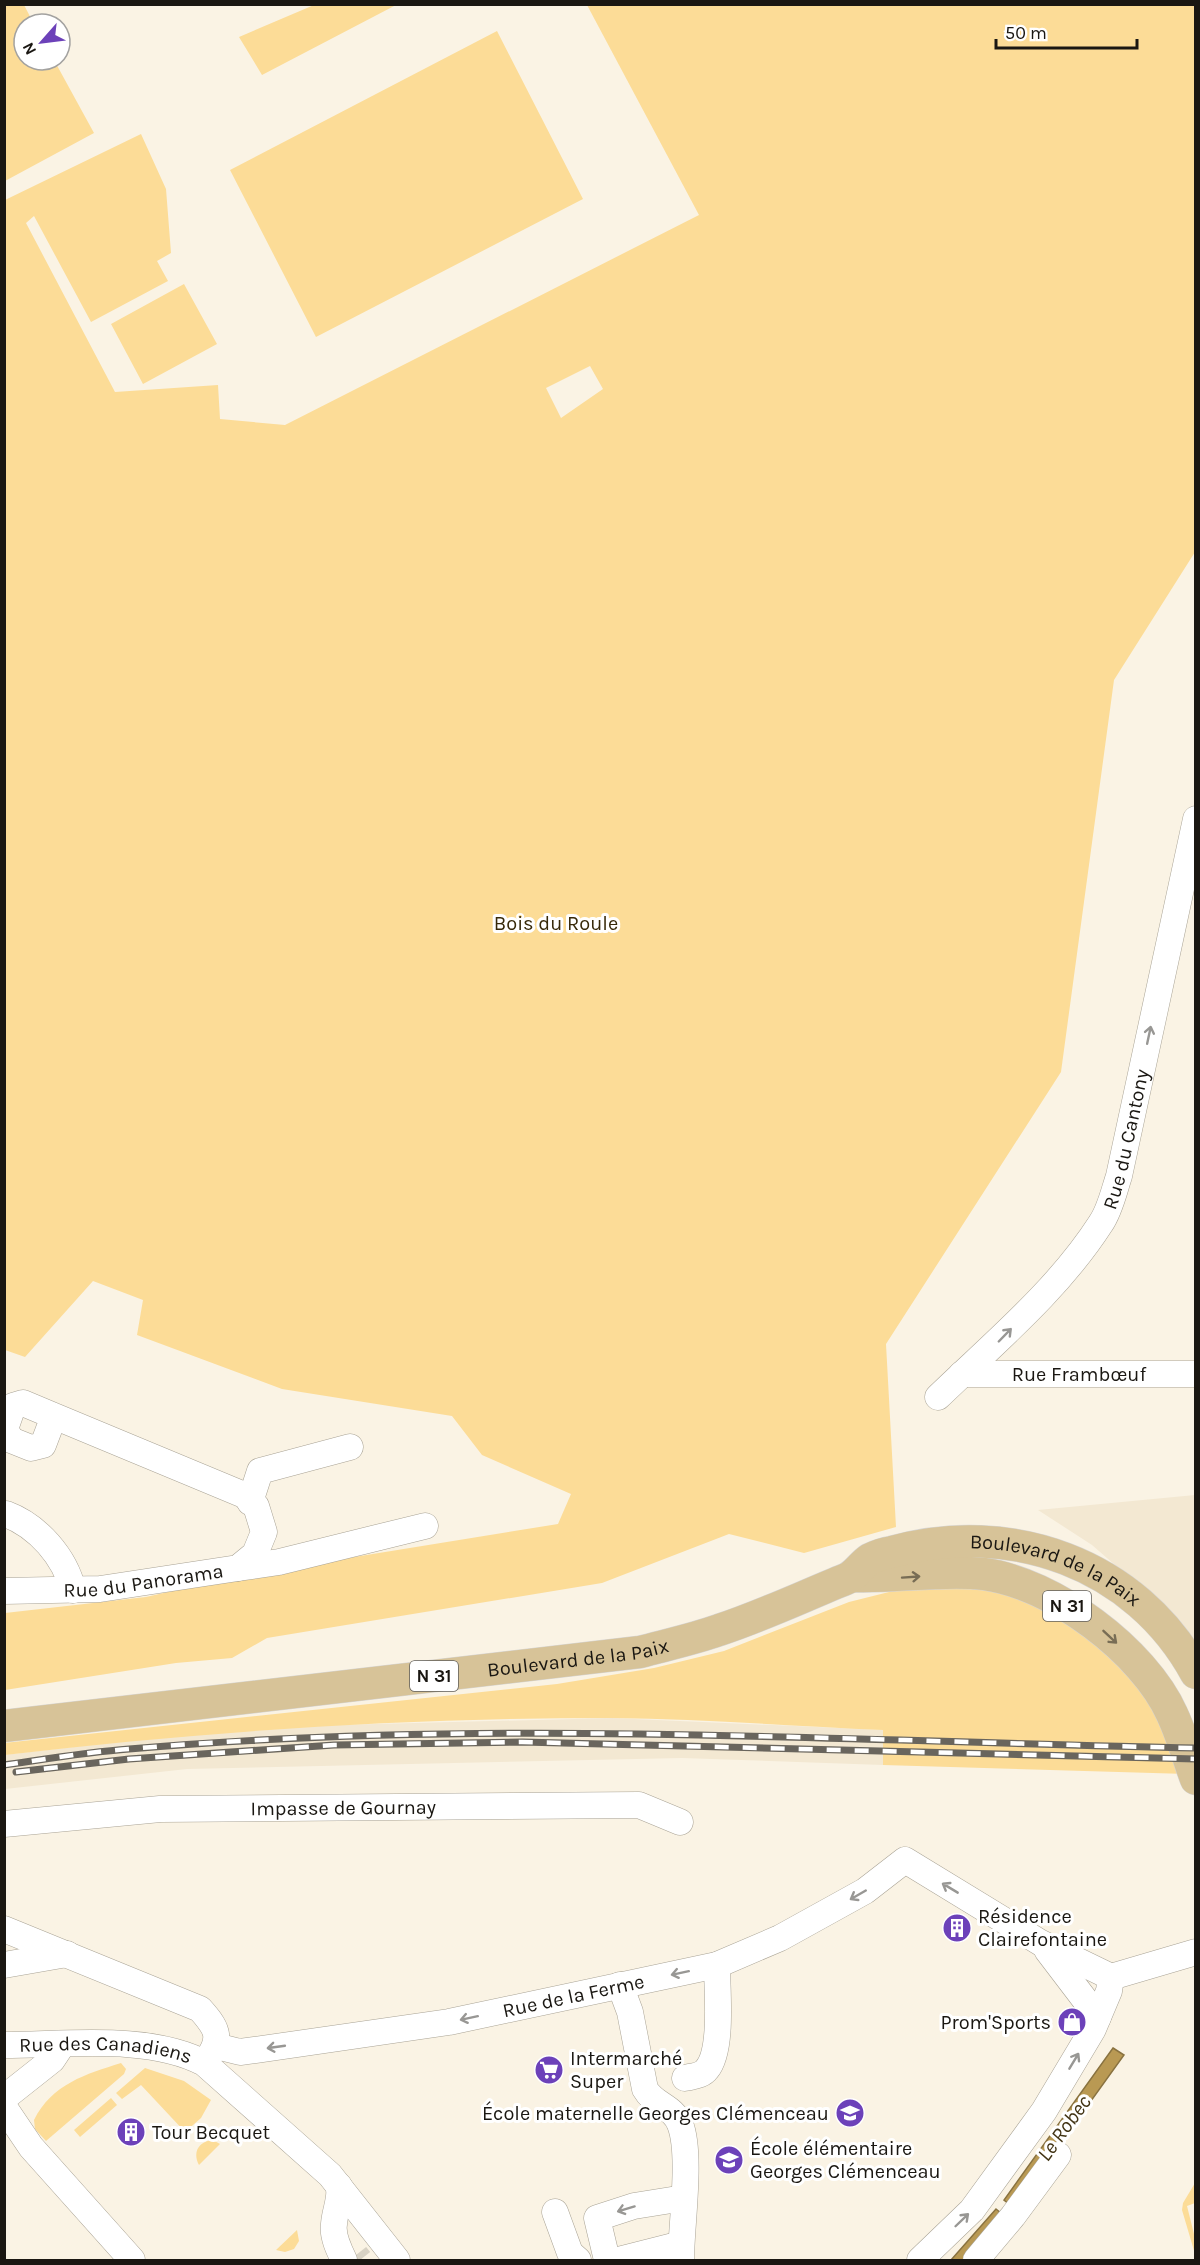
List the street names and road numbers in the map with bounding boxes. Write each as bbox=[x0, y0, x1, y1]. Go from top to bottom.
street label: Rue du Cantony bbox=[1098, 1067, 1153, 1212]
street label: Rue Frambœuf bbox=[1012, 1363, 1146, 1386]
street label: Boulevard de la Paix bbox=[970, 1530, 1146, 1611]
street label: Rue du Panorama bbox=[63, 1559, 225, 1601]
road number: N 31 bbox=[1043, 1591, 1091, 1621]
street label: Boulevard de la Paix bbox=[486, 1634, 671, 1681]
road number: N 31 bbox=[410, 1661, 458, 1691]
street label: Impasse de Gournay bbox=[250, 1795, 436, 1820]
street label: Rue de la Ferme bbox=[500, 1969, 646, 2022]
street label: Rue des Canadiens bbox=[19, 2031, 195, 2068]

